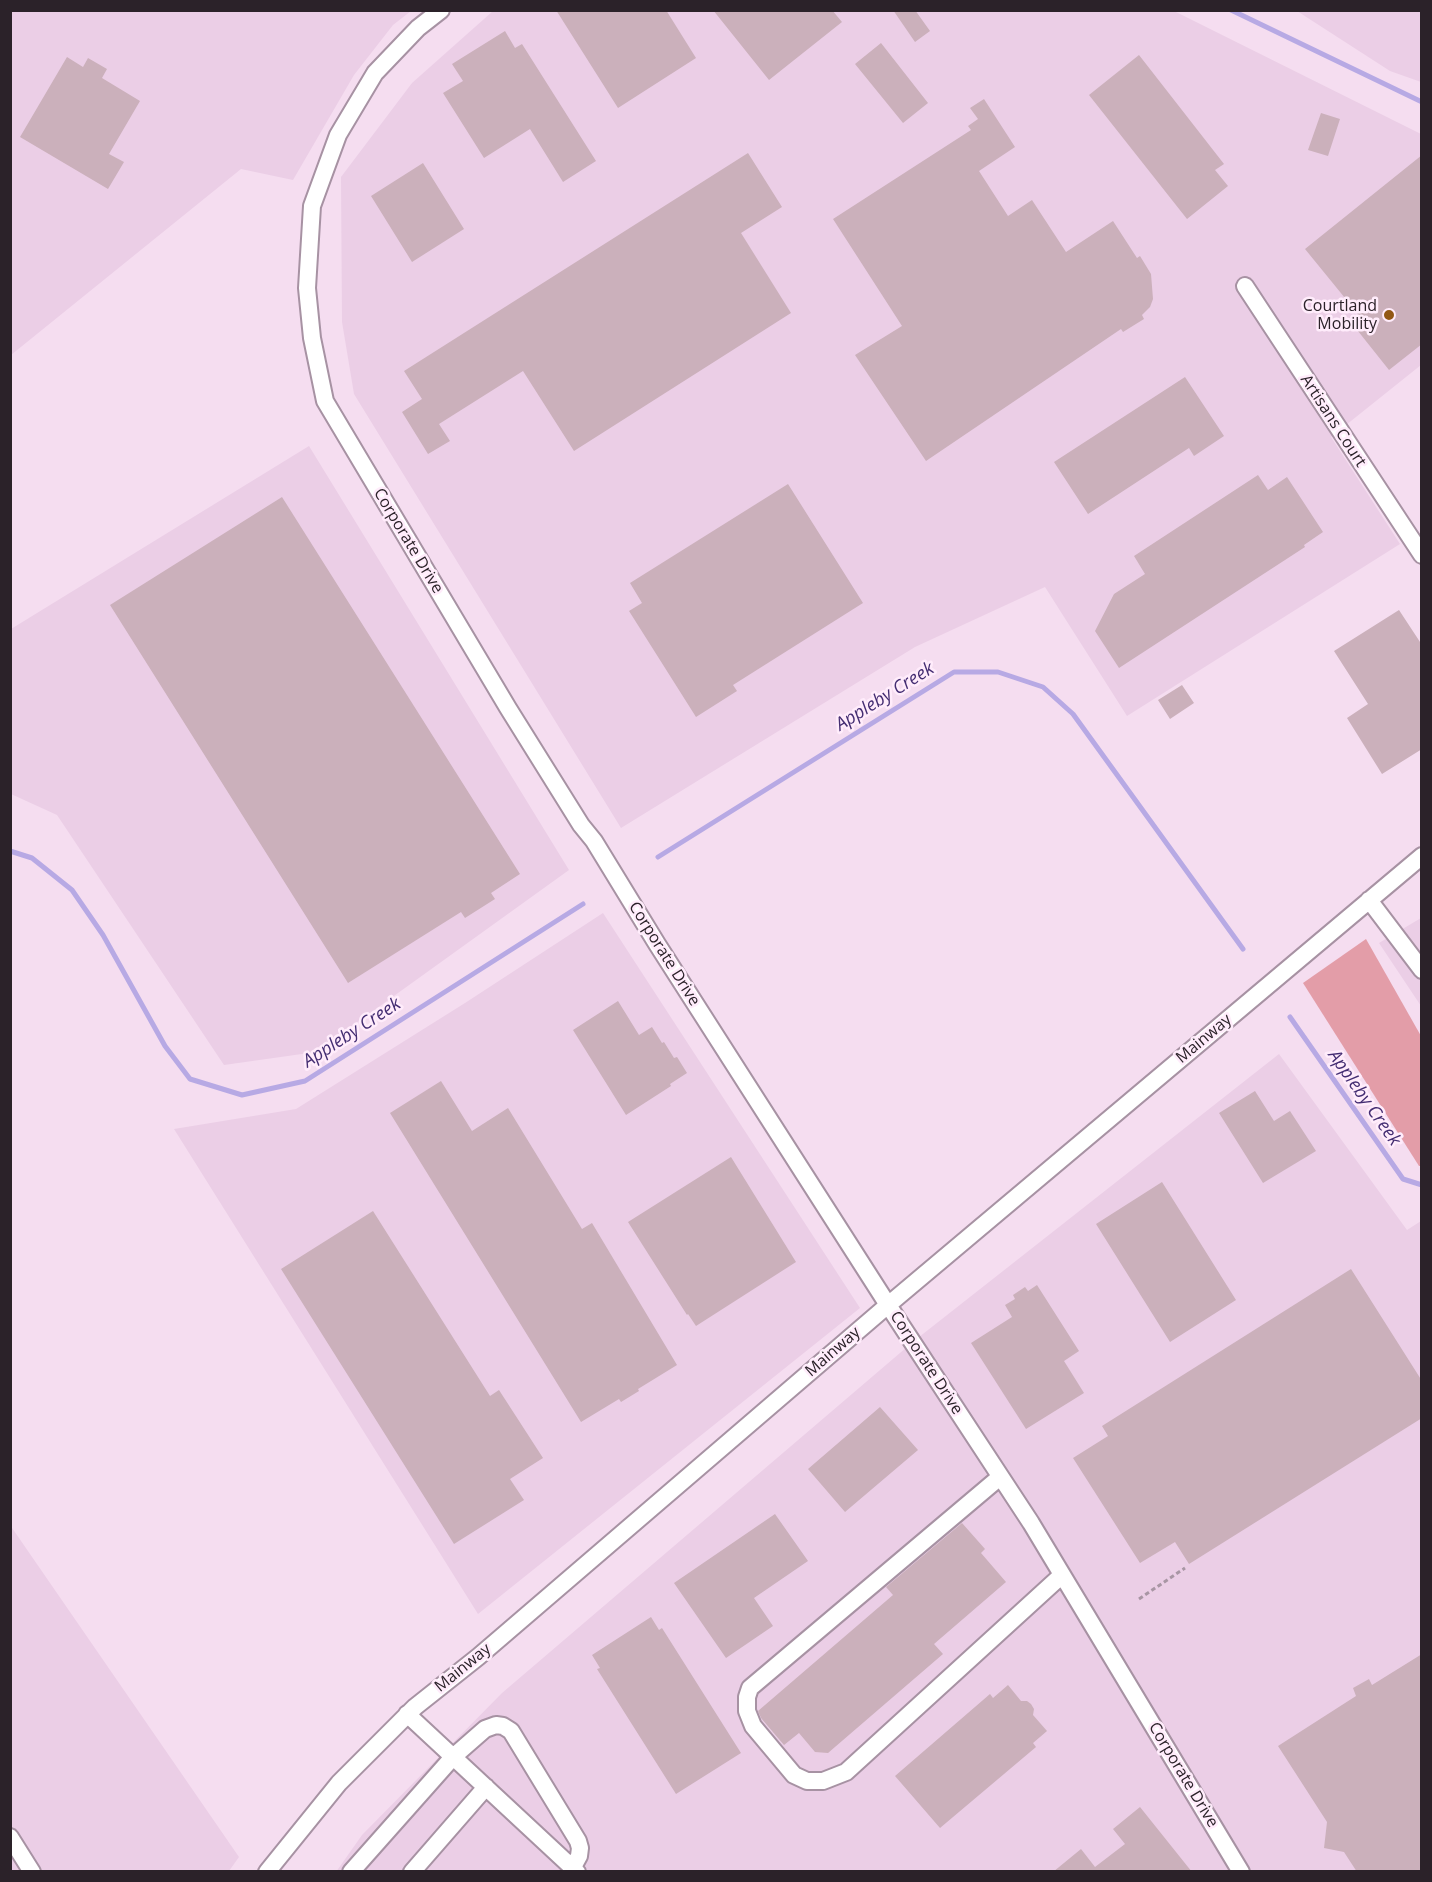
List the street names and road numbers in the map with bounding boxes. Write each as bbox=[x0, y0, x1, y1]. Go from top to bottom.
street label: Artisans Court bbox=[1296, 371, 1370, 471]
street label: Corporate Drive bbox=[369, 485, 447, 597]
street label: Corporate Drive bbox=[624, 898, 704, 1010]
street label: Mainway bbox=[1172, 1010, 1236, 1068]
street label: Corporate Drive bbox=[886, 1308, 966, 1418]
street label: Mainway bbox=[802, 1323, 864, 1381]
street label: Mainway bbox=[431, 1640, 495, 1696]
street label: Corporate Drive bbox=[1144, 1719, 1222, 1831]

